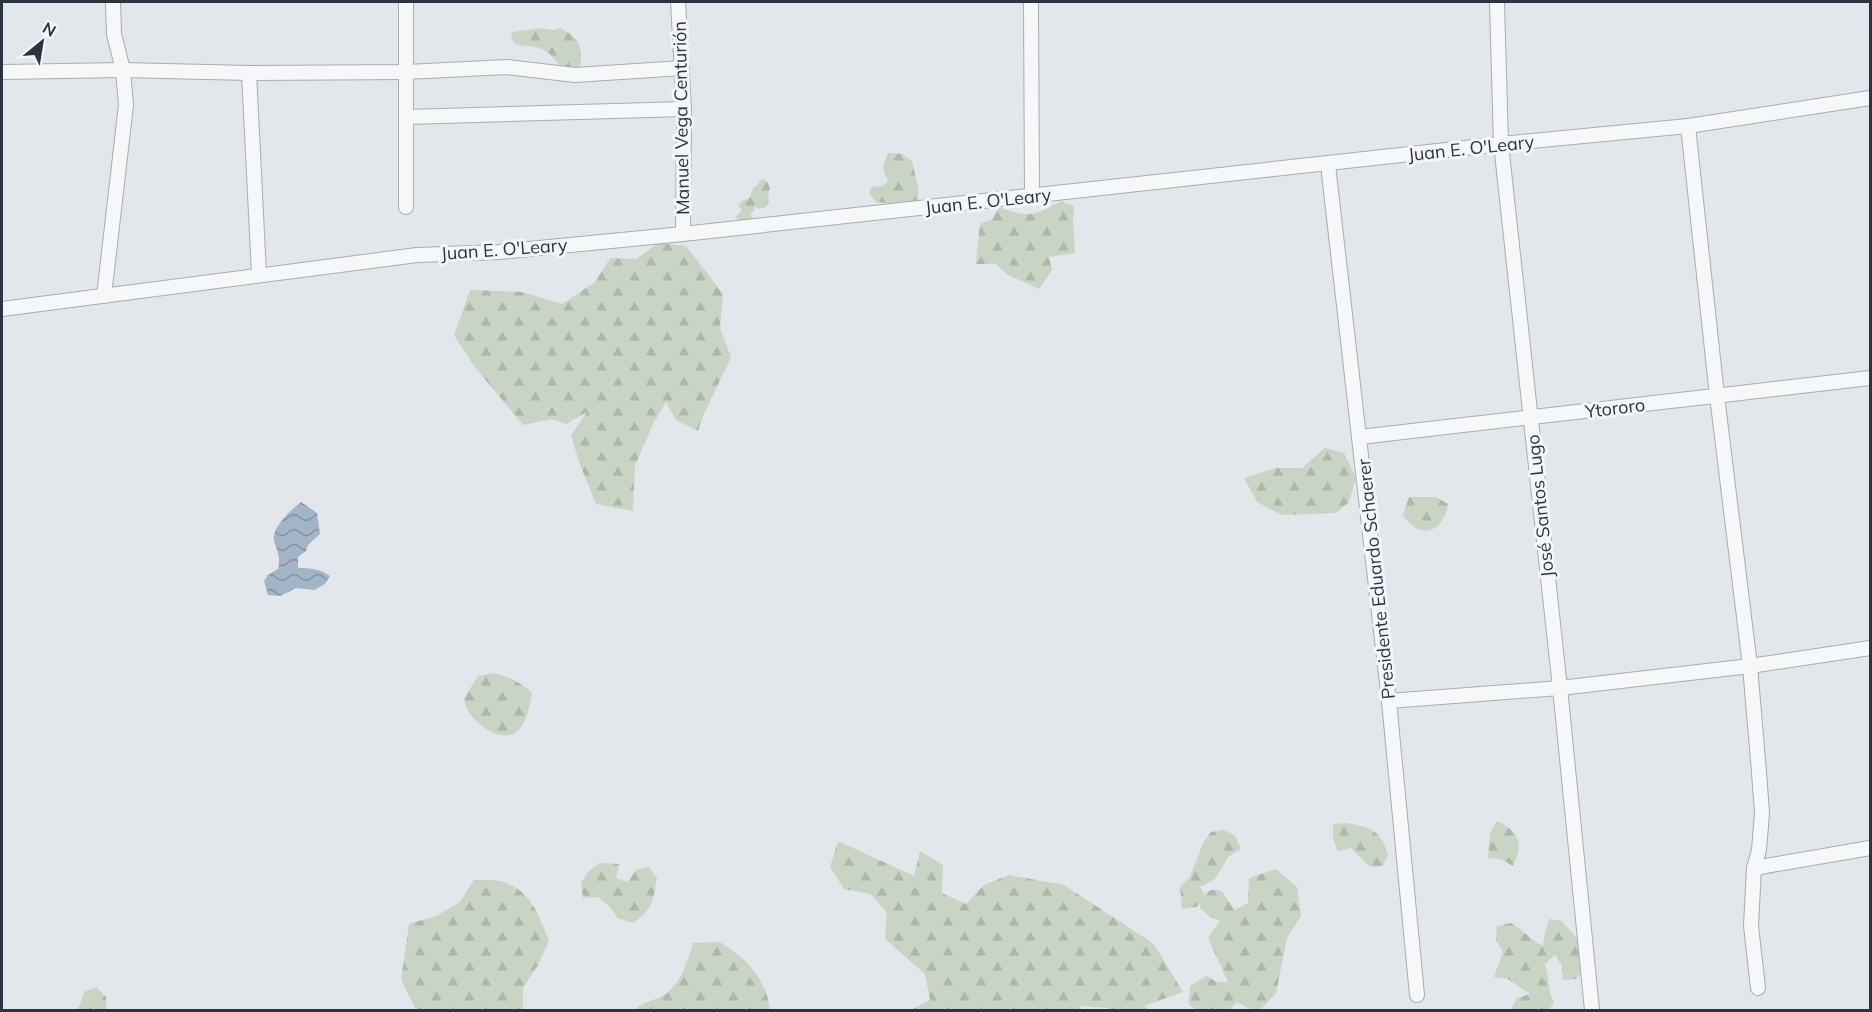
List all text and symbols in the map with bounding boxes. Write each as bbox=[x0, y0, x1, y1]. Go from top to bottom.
north arrow bbox=[12, 12, 72, 72]
text: N bbox=[39, 17, 60, 41]
street label: Manuel Vega Centurión bbox=[668, 21, 694, 215]
street label: Juan E. O'Leary bbox=[1407, 130, 1536, 166]
street label: Juan E. O'Leary bbox=[924, 183, 1053, 219]
street label: Juan E. O'Leary bbox=[440, 233, 568, 265]
street label: Ytororo bbox=[1583, 393, 1646, 423]
street label: José Santos Lugo bbox=[1521, 433, 1559, 579]
street label: Presidente Eduardo Schaerer bbox=[1352, 457, 1400, 700]

